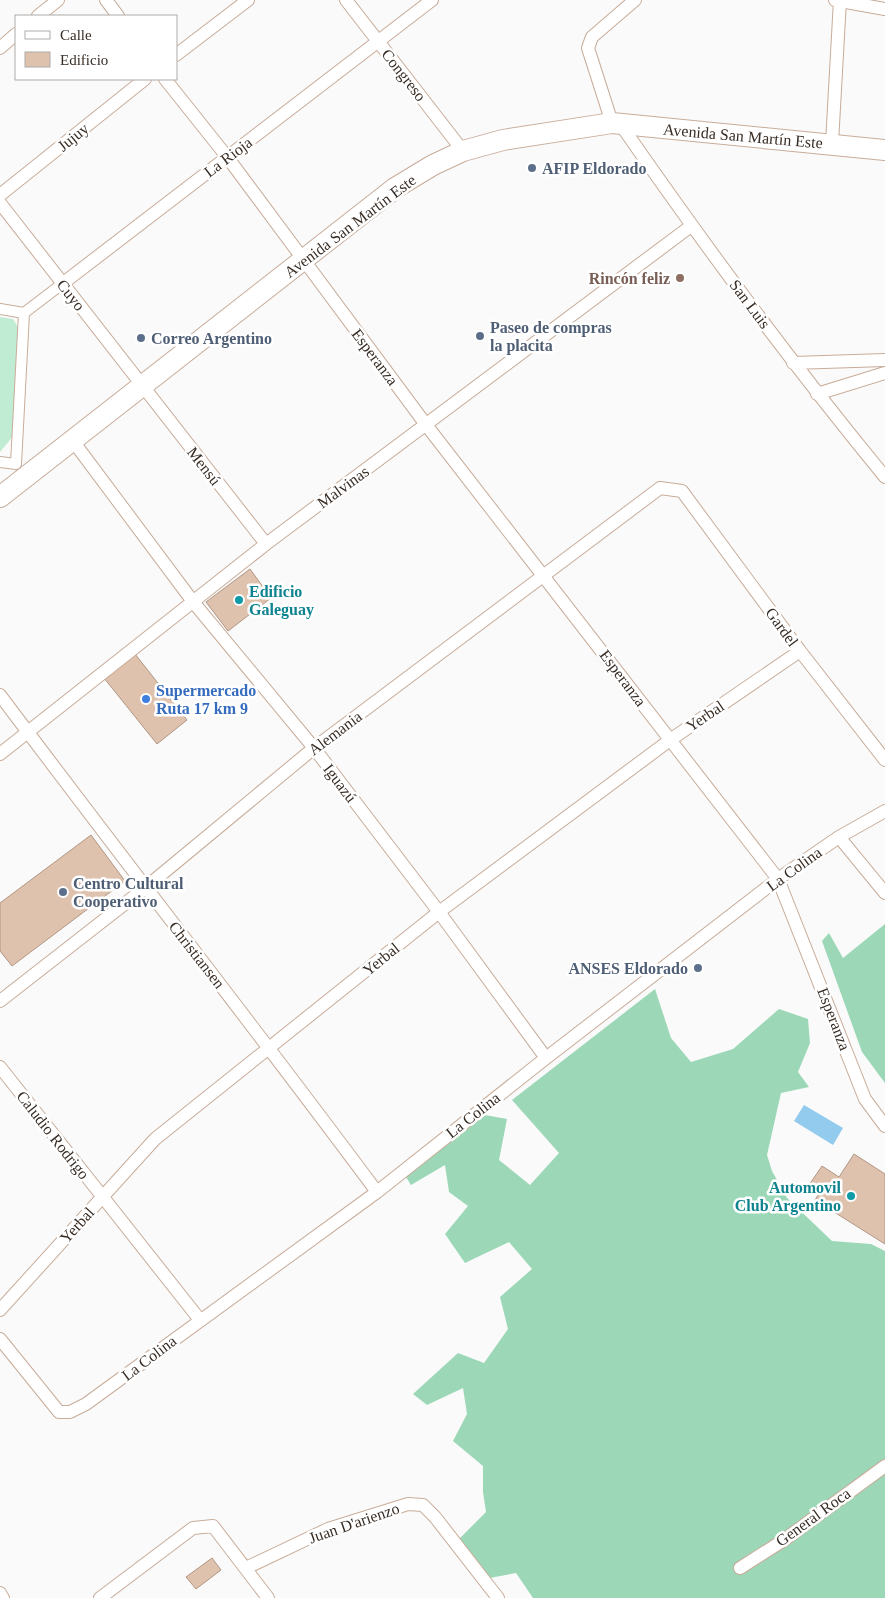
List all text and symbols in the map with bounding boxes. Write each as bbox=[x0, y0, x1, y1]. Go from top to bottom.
legend bbox=[15, 15, 178, 80]
text: Calle bbox=[60, 27, 92, 43]
street label: Congreso bbox=[378, 46, 430, 105]
text: Edificio bbox=[60, 52, 108, 68]
street label: Jujuy bbox=[54, 119, 92, 155]
street label: Avenida San Martín Este bbox=[663, 121, 823, 151]
street label: La Rioja bbox=[201, 133, 256, 181]
place label: AFIP Eldorado bbox=[542, 160, 646, 177]
marker: AFIP Eldorado bbox=[526, 162, 538, 174]
street label: Avenida San Martín Este bbox=[281, 171, 419, 281]
place label: Rincón feliz bbox=[589, 270, 670, 287]
marker: Rincón feliz bbox=[674, 272, 686, 284]
street label: Cuyo bbox=[53, 276, 88, 315]
street label: San Luis bbox=[726, 276, 774, 332]
place label: Paseo de compras la placita bbox=[490, 319, 612, 355]
street label: Esperanza bbox=[348, 326, 402, 389]
place label: Correo Argentino bbox=[151, 330, 272, 348]
marker: Paseo de compras la placita bbox=[474, 330, 486, 342]
marker: Correo Argentino bbox=[135, 332, 147, 344]
street label: Mensú bbox=[184, 444, 224, 488]
street label: Malvinas bbox=[314, 463, 372, 511]
place label: Edificio Galeguay bbox=[249, 583, 314, 619]
marker: Edificio Galeguay bbox=[233, 594, 245, 606]
street label: Gardel bbox=[762, 604, 802, 650]
street label: Esperanza bbox=[596, 647, 650, 710]
place label: Supermercado Ruta 17 km 9 bbox=[156, 682, 256, 717]
marker: Supermercado Ruta 17 km 9 bbox=[140, 693, 152, 705]
street label: Yerbal bbox=[683, 697, 728, 735]
street label: Alemania bbox=[305, 707, 365, 759]
street label: Iguazú bbox=[319, 761, 360, 806]
street label: La Colina bbox=[763, 843, 825, 895]
place label: Centro Cultural Cooperativo bbox=[73, 875, 184, 911]
marker: Centro Cultural Cooperativo bbox=[57, 886, 69, 898]
street label: Christiansen bbox=[166, 918, 228, 992]
street label: Yerbal bbox=[359, 939, 403, 979]
place label: ANSES Eldorado bbox=[568, 960, 688, 977]
marker: ANSES Eldorado bbox=[692, 962, 704, 974]
street label: Esperanza bbox=[813, 985, 854, 1053]
street label: Caludio Rodrigo bbox=[13, 1088, 93, 1183]
street label: La Colina bbox=[443, 1089, 503, 1141]
place label: Automovil Club Argentino bbox=[735, 1179, 842, 1215]
marker: Automovil Club Argentino bbox=[845, 1190, 857, 1202]
street label: Yerbal bbox=[57, 1203, 98, 1246]
street label: La Colina bbox=[119, 1332, 179, 1384]
street label: General Roca bbox=[773, 1484, 853, 1550]
street label: Juan D'arienzo bbox=[306, 1500, 402, 1546]

